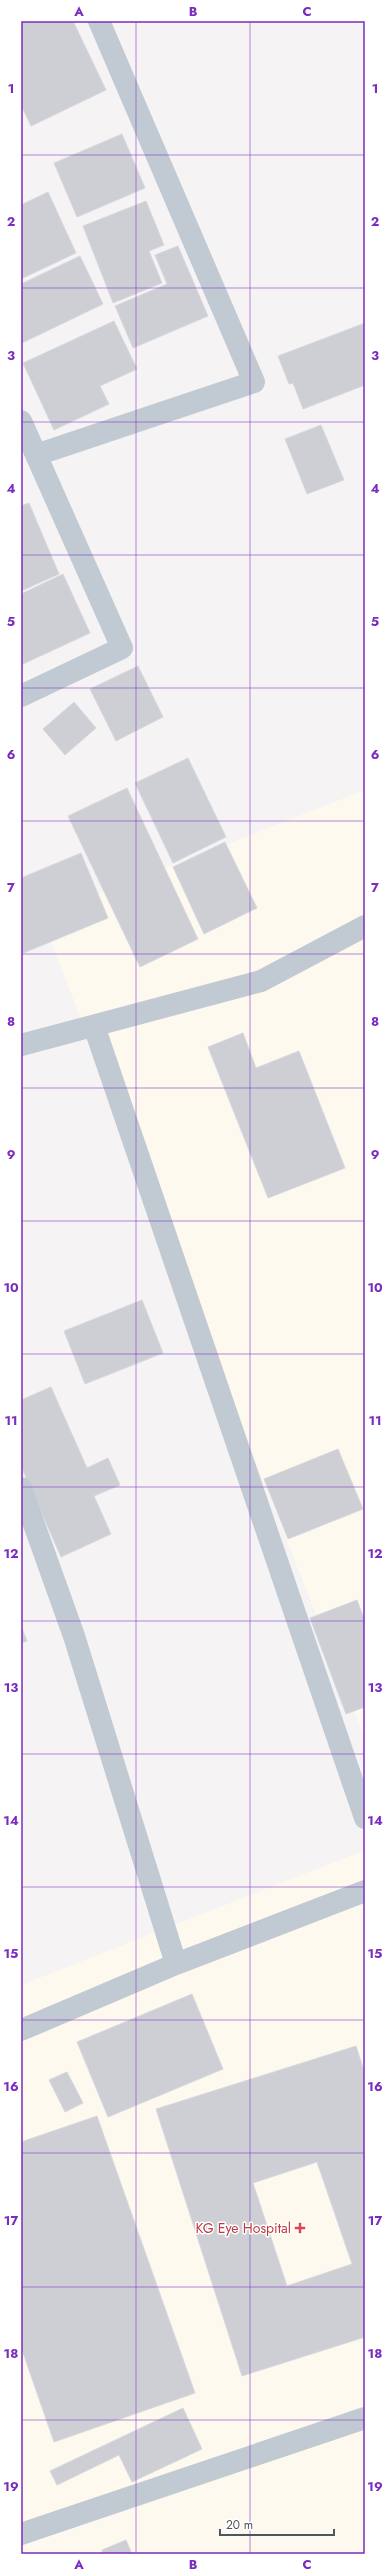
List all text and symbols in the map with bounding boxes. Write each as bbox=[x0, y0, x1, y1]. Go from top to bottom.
text: A bbox=[73, 2, 84, 21]
text: B bbox=[189, 2, 198, 21]
text: C bbox=[302, 2, 312, 21]
text: 1 bbox=[8, 79, 14, 98]
text: 1 bbox=[372, 79, 378, 98]
text: 2 bbox=[7, 212, 15, 231]
text: 2 bbox=[371, 212, 379, 231]
text: 3 bbox=[7, 346, 15, 365]
text: 3 bbox=[371, 346, 379, 365]
text: 4 bbox=[6, 479, 16, 498]
text: 4 bbox=[370, 479, 380, 498]
text: 5 bbox=[7, 612, 15, 631]
text: 5 bbox=[371, 612, 379, 631]
text: 6 bbox=[7, 745, 16, 764]
text: 6 bbox=[371, 745, 380, 764]
text: 7 bbox=[7, 878, 15, 897]
text: 7 bbox=[371, 878, 379, 897]
text: 8 bbox=[7, 1012, 15, 1031]
text: 8 bbox=[371, 1012, 379, 1031]
text: 9 bbox=[7, 1145, 16, 1164]
text: 9 bbox=[371, 1145, 380, 1164]
text: 10 bbox=[3, 1278, 19, 1297]
text: 10 bbox=[367, 1278, 383, 1297]
text: 11 bbox=[4, 1411, 18, 1430]
text: 11 bbox=[368, 1411, 382, 1430]
text: 12 bbox=[3, 1544, 19, 1563]
text: 12 bbox=[367, 1544, 383, 1563]
text: 13 bbox=[4, 1678, 18, 1697]
text: 13 bbox=[368, 1678, 382, 1697]
text: 14 bbox=[3, 1811, 19, 1830]
text: 14 bbox=[367, 1811, 383, 1830]
text: 15 bbox=[3, 1944, 19, 1963]
text: 15 bbox=[367, 1944, 383, 1963]
text: 16 bbox=[3, 2077, 19, 2096]
text: 16 bbox=[367, 2077, 383, 2096]
text: 17 bbox=[4, 2211, 18, 2230]
text: 17 bbox=[368, 2211, 382, 2230]
place label: KG Eye Hospital bbox=[195, 2218, 291, 2238]
marker: KG Eye Hospital bbox=[294, 2222, 306, 2234]
text: 18 bbox=[4, 2344, 18, 2363]
text: 18 bbox=[368, 2344, 382, 2363]
text: 19 bbox=[3, 2477, 19, 2496]
text: 19 bbox=[367, 2477, 383, 2496]
scale bar bbox=[220, 2511, 334, 2537]
text: 20 m bbox=[226, 2516, 253, 2534]
text: A bbox=[73, 2555, 84, 2574]
text: B bbox=[189, 2555, 198, 2574]
text: C bbox=[302, 2555, 312, 2574]

